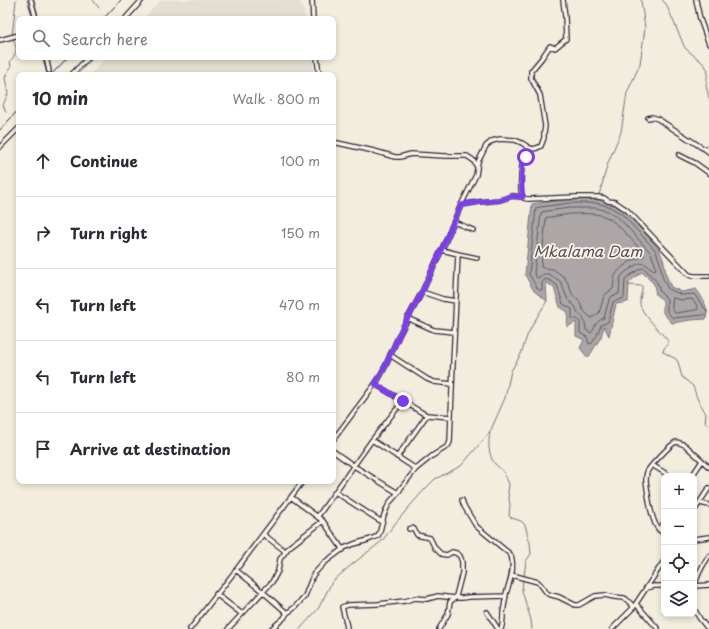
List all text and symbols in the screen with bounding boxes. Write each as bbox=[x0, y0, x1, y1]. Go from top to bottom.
search box bbox=[16, 16, 336, 60]
icon: search bbox=[30, 27, 52, 49]
text: Search here bbox=[62, 27, 148, 50]
text: 10 min bbox=[32, 85, 88, 111]
text: Walk · 800 m bbox=[232, 89, 320, 108]
route start bbox=[517, 148, 535, 166]
text: Continue bbox=[70, 149, 138, 172]
icon: ahead bbox=[32, 150, 54, 172]
text: 100 m bbox=[280, 151, 320, 170]
text: Turn right bbox=[70, 221, 147, 244]
icon: right bbox=[32, 222, 54, 244]
text: 150 m bbox=[281, 223, 320, 242]
water label: Mkalama Dam bbox=[534, 239, 643, 262]
text: Turn left bbox=[70, 293, 136, 316]
icon: left bbox=[32, 294, 54, 316]
text: 470 m bbox=[279, 295, 320, 314]
text: Turn left bbox=[70, 365, 136, 388]
icon: left bbox=[32, 366, 54, 388]
text: 80 m bbox=[286, 367, 320, 386]
route end bbox=[394, 392, 412, 410]
text: Arrive at destination bbox=[70, 437, 231, 460]
icon: arrive bbox=[32, 438, 54, 460]
map controls bbox=[661, 473, 697, 617]
button: + bbox=[661, 473, 697, 509]
button: − bbox=[661, 509, 697, 545]
button: locate bbox=[661, 545, 697, 581]
button: layers bbox=[661, 581, 697, 617]

